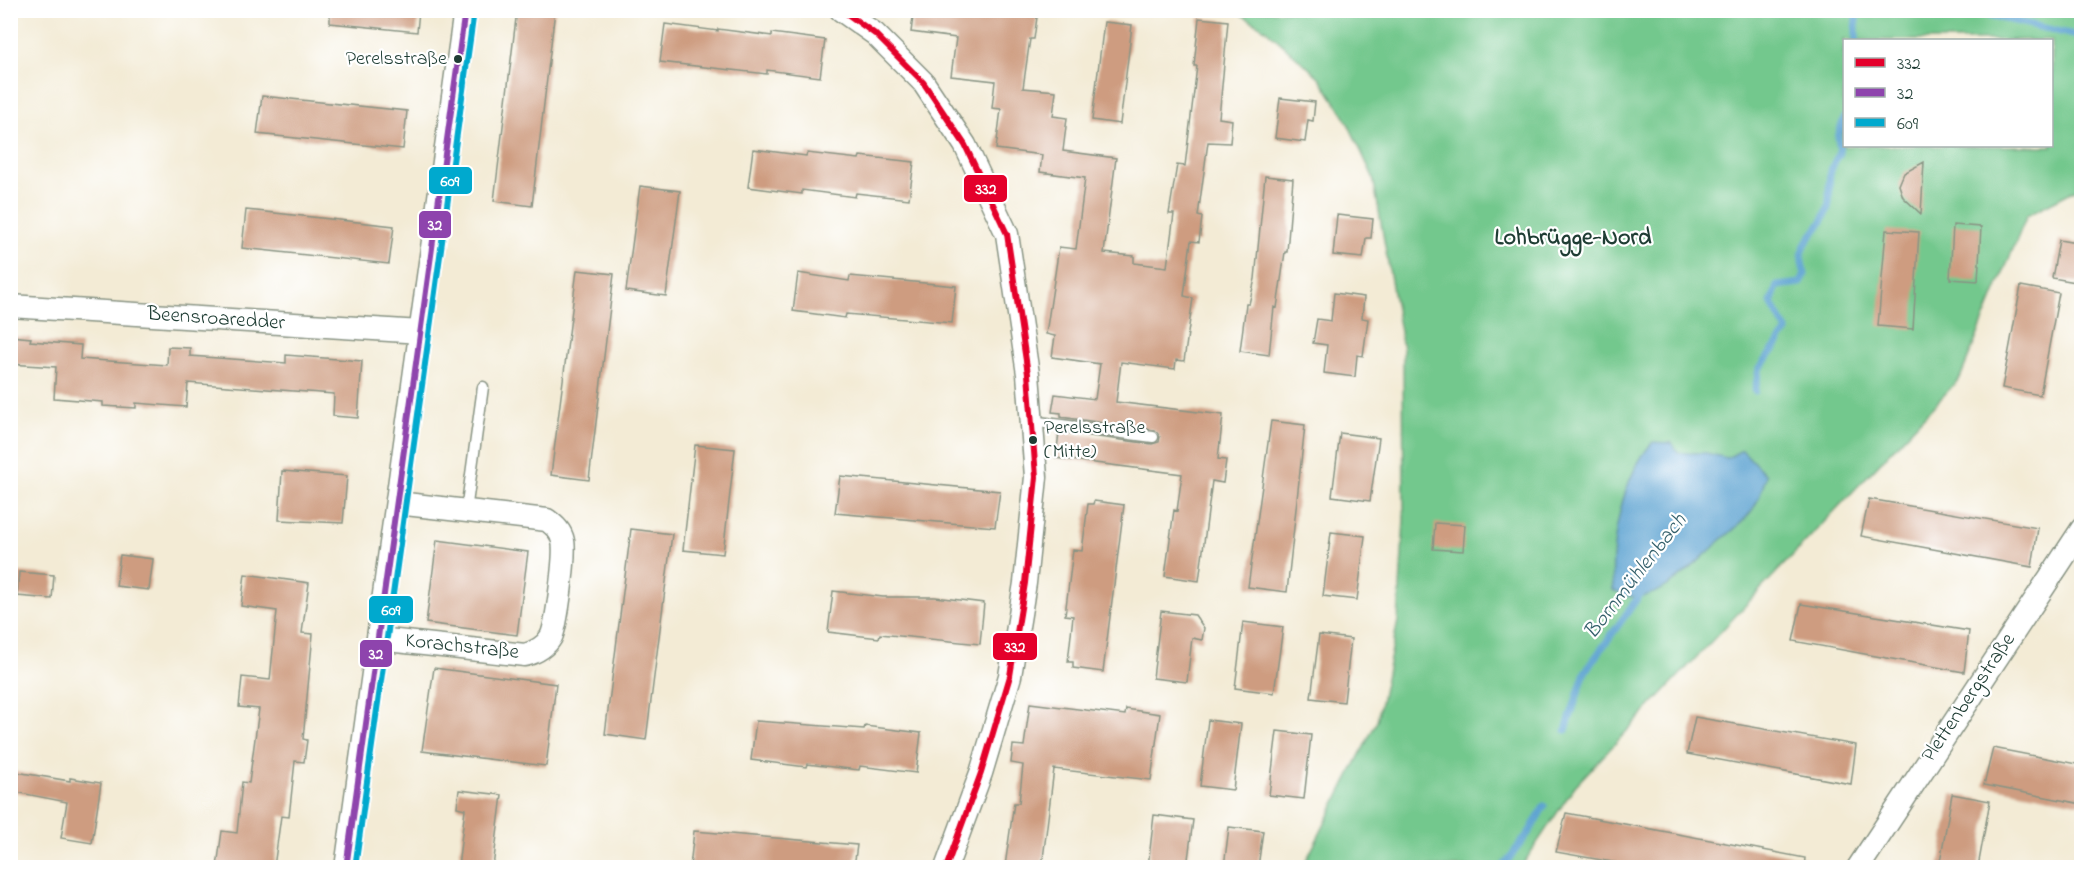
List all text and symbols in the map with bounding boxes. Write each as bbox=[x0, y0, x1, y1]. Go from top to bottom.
legend bbox=[1843, 39, 2053, 147]
place label: Perelsstraße bbox=[346, 45, 447, 74]
text: 332 bbox=[1897, 52, 1921, 78]
marker: Perelsstraße bbox=[452, 53, 464, 65]
text: 32 bbox=[1897, 82, 1913, 108]
text: 609 bbox=[1897, 112, 1919, 138]
line badge: 609 bbox=[428, 166, 473, 195]
text: 609 bbox=[440, 170, 460, 194]
line badge: 332 bbox=[963, 174, 1008, 203]
text: 332 bbox=[974, 178, 997, 202]
line badge: 32 bbox=[418, 210, 452, 239]
text: 32 bbox=[427, 214, 442, 238]
district label: Lohbrügge-Nord bbox=[1495, 221, 1652, 257]
street label: Beensroaredder bbox=[145, 299, 286, 339]
place label: Perelsstraße (Mitte) bbox=[1044, 414, 1145, 467]
marker: Perelsstraße (Mitte) bbox=[1027, 434, 1039, 446]
water label: Bornmühlenbach bbox=[1577, 507, 1696, 647]
line badge: 609 bbox=[368, 595, 414, 624]
text: 609 bbox=[381, 599, 401, 623]
street label: Korachstraße bbox=[404, 626, 521, 668]
street label: Plettenbergstraße bbox=[1915, 627, 2025, 770]
line badge: 332 bbox=[992, 632, 1038, 661]
text: 332 bbox=[1003, 636, 1026, 660]
line badge: 32 bbox=[359, 639, 393, 668]
text: 32 bbox=[368, 643, 383, 667]

